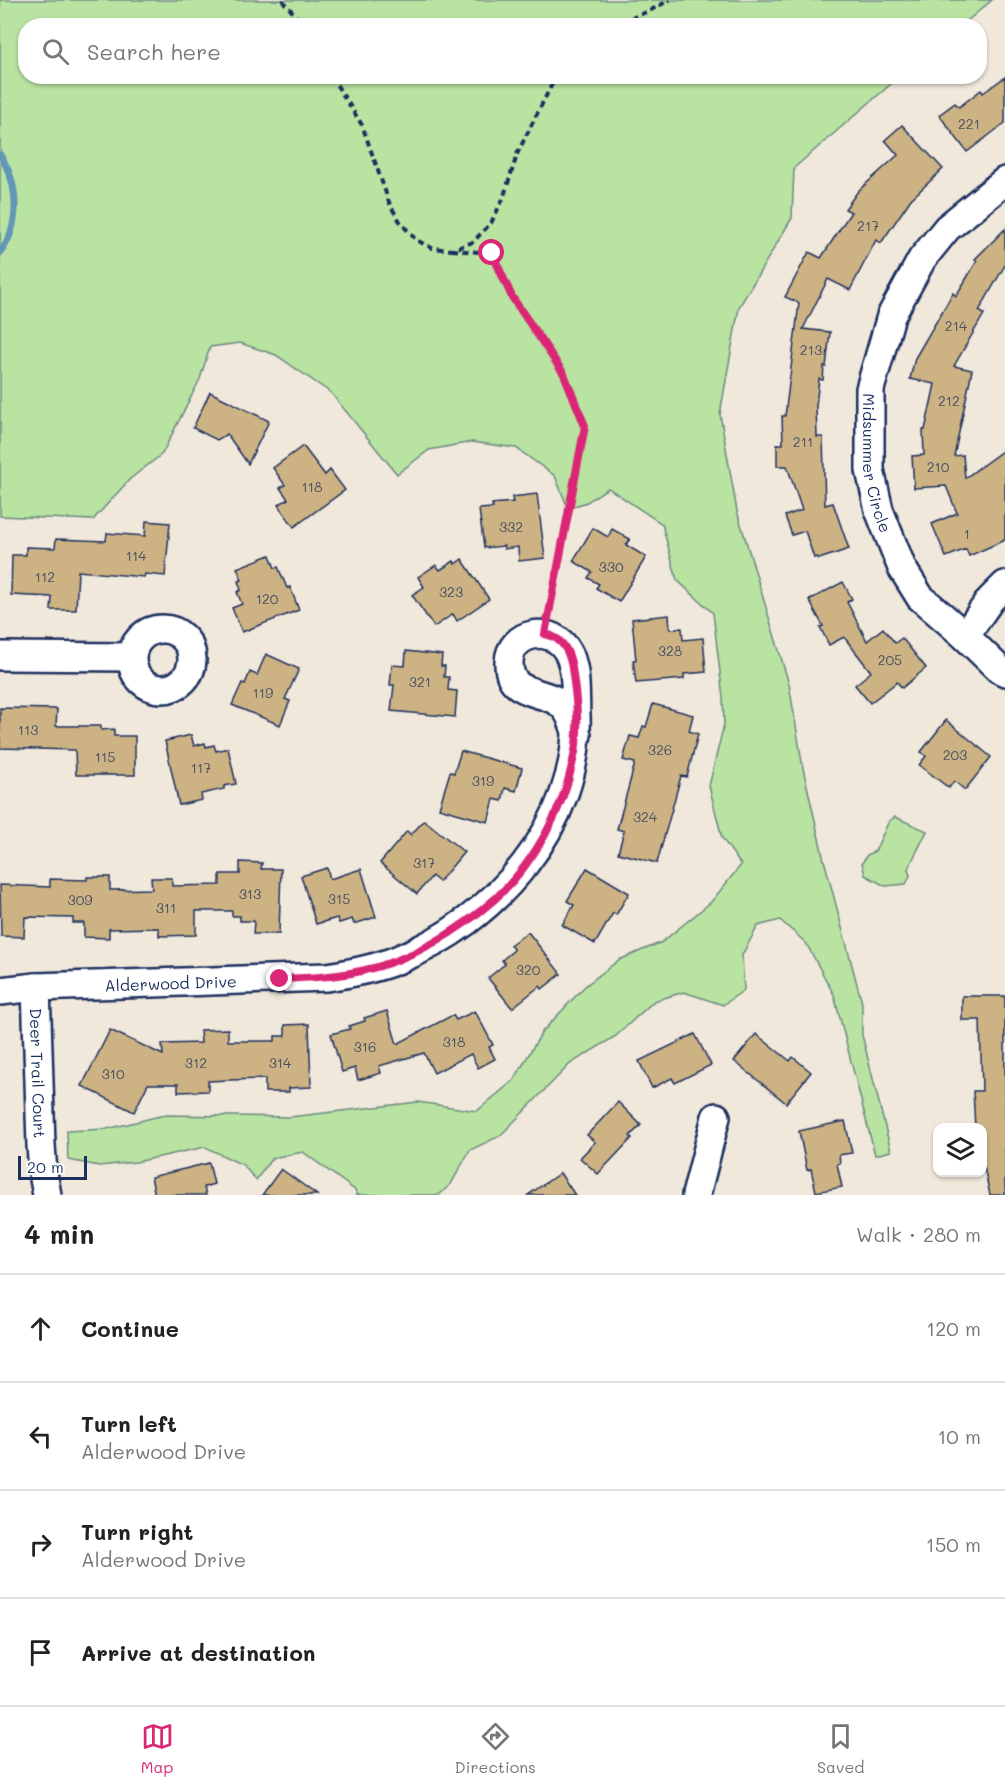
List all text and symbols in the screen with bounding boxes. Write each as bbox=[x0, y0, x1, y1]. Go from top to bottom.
search box bbox=[18, 18, 987, 84]
icon: search bbox=[39, 35, 72, 68]
text: Search here bbox=[87, 37, 221, 66]
house number: 221 bbox=[958, 114, 980, 133]
house number: 217 bbox=[857, 216, 879, 235]
route start bbox=[478, 239, 504, 265]
house number: 214 bbox=[945, 316, 968, 335]
house number: 213 bbox=[800, 340, 822, 359]
house number: 212 bbox=[938, 391, 960, 410]
street label: Midsummer Circle bbox=[860, 393, 897, 535]
house number: 211 bbox=[793, 432, 813, 451]
house number: 210 bbox=[927, 457, 950, 476]
house number: 118 bbox=[302, 477, 323, 496]
house number: 332 bbox=[499, 517, 523, 536]
house number: 1 bbox=[964, 524, 970, 543]
house number: 114 bbox=[126, 546, 147, 565]
house number: 330 bbox=[598, 557, 624, 576]
house number: 112 bbox=[35, 567, 55, 586]
house number: 323 bbox=[439, 582, 463, 601]
house number: 120 bbox=[256, 589, 279, 608]
house number: 328 bbox=[658, 641, 682, 660]
house number: 205 bbox=[878, 650, 902, 669]
house number: 321 bbox=[409, 672, 431, 691]
house number: 119 bbox=[253, 683, 273, 702]
house number: 113 bbox=[18, 720, 38, 739]
house number: 326 bbox=[648, 740, 672, 759]
house number: 203 bbox=[943, 745, 967, 764]
house number: 115 bbox=[95, 747, 115, 766]
house number: 117 bbox=[191, 758, 211, 777]
house number: 319 bbox=[472, 771, 494, 790]
house number: 324 bbox=[633, 807, 658, 826]
house number: 317 bbox=[413, 853, 435, 872]
house number: 313 bbox=[239, 884, 261, 903]
house number: 315 bbox=[328, 889, 350, 908]
house number: 309 bbox=[67, 890, 93, 909]
house number: 311 bbox=[156, 898, 176, 917]
house number: 320 bbox=[516, 960, 541, 979]
route end bbox=[266, 965, 292, 991]
street label: Alderwood Drive bbox=[104, 970, 237, 995]
street label: Deer Trail Court bbox=[26, 1008, 51, 1138]
house number: 318 bbox=[443, 1032, 465, 1051]
house number: 316 bbox=[354, 1037, 376, 1056]
house number: 312 bbox=[185, 1053, 207, 1072]
house number: 314 bbox=[269, 1053, 292, 1072]
house number: 310 bbox=[101, 1064, 125, 1083]
map controls bbox=[933, 1123, 987, 1177]
button: layers bbox=[933, 1123, 987, 1177]
scale bar bbox=[18, 1153, 87, 1180]
text: 20 m bbox=[27, 1156, 64, 1177]
text: 4 min bbox=[24, 1217, 94, 1251]
text: Walk · 280 m bbox=[856, 1221, 981, 1247]
icon: ahead bbox=[24, 1312, 57, 1345]
text: Continue bbox=[81, 1314, 179, 1343]
text: 120 m bbox=[926, 1315, 981, 1341]
text: Turn left bbox=[81, 1409, 177, 1438]
icon: left bbox=[24, 1420, 57, 1453]
text: 10 m bbox=[937, 1423, 981, 1449]
text: Alderwood Drive bbox=[81, 1438, 246, 1464]
text: Turn right bbox=[81, 1517, 193, 1546]
icon: right bbox=[24, 1528, 57, 1561]
text: 150 m bbox=[926, 1531, 981, 1557]
text: Alderwood Drive bbox=[81, 1546, 246, 1572]
icon: arrive bbox=[24, 1636, 57, 1669]
text: Arrive at destination bbox=[81, 1638, 316, 1667]
tab: Map bbox=[141, 1720, 174, 1777]
tab: Directions bbox=[455, 1720, 536, 1777]
tab: Saved bbox=[817, 1720, 864, 1777]

